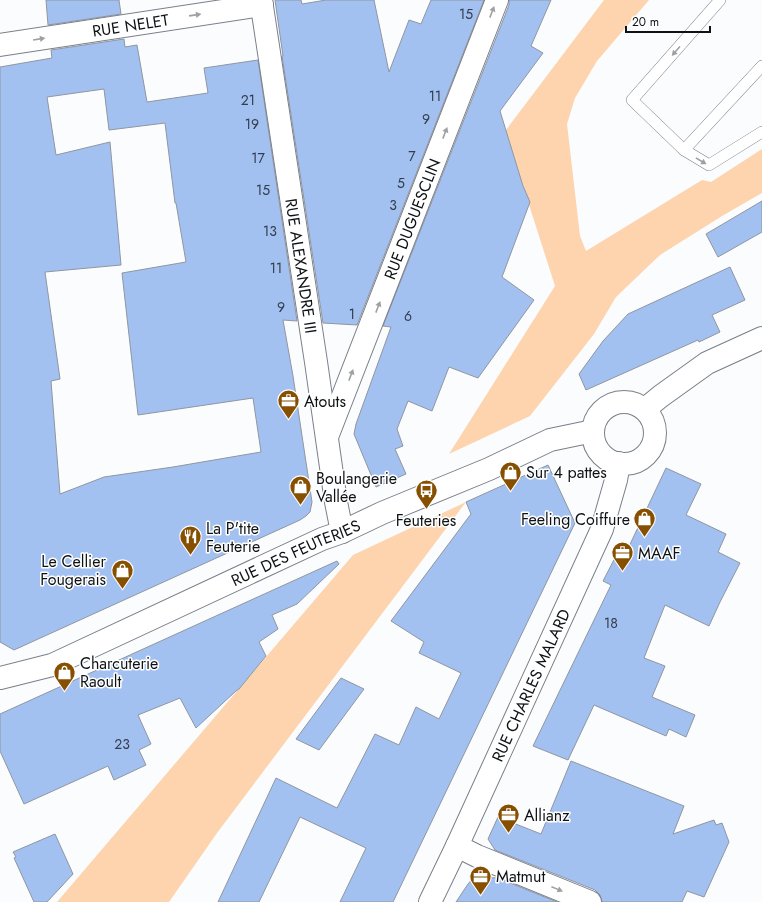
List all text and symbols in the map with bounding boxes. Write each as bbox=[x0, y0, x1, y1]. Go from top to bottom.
house number: 15 bbox=[459, 4, 473, 24]
one-way arrow bbox=[490, 6, 496, 18]
street label: RUE NELET bbox=[91, 8, 171, 43]
scale bar bbox=[626, 8, 710, 34]
one-way arrow bbox=[189, 12, 201, 18]
text: 20 m bbox=[632, 13, 659, 31]
one-way arrow bbox=[32, 36, 45, 42]
one-way arrow bbox=[671, 45, 680, 56]
house number: 11 bbox=[429, 86, 441, 106]
house number: 21 bbox=[241, 90, 255, 110]
house number: 9 bbox=[422, 109, 430, 129]
house number: 19 bbox=[245, 114, 259, 134]
one-way arrow bbox=[443, 127, 449, 139]
house number: 7 bbox=[408, 146, 416, 166]
house number: 17 bbox=[251, 148, 265, 168]
street label: RUE DUGUESCLIN bbox=[378, 155, 446, 283]
one-way arrow bbox=[696, 157, 707, 164]
house number: 5 bbox=[397, 173, 405, 193]
house number: 15 bbox=[256, 180, 270, 200]
house number: 3 bbox=[389, 195, 397, 215]
street label: RUE ALEXANDRE III bbox=[279, 197, 323, 335]
house number: 13 bbox=[263, 221, 277, 241]
house number: 11 bbox=[270, 258, 282, 278]
house number: 9 bbox=[277, 297, 285, 317]
one-way arrow bbox=[376, 300, 382, 312]
house number: 1 bbox=[349, 304, 355, 324]
house number: 6 bbox=[404, 306, 412, 326]
one-way arrow bbox=[349, 369, 355, 381]
office icon: Atouts bbox=[276, 388, 302, 421]
place label: Atouts bbox=[304, 390, 346, 413]
shop icon: Sur 4 pattes bbox=[497, 459, 523, 492]
place label: Sur 4 pattes bbox=[526, 461, 607, 484]
place label: Boulangerie Vallée bbox=[316, 467, 397, 508]
shop icon: Boulangerie Vallée bbox=[287, 474, 313, 507]
bus stop icon: Feuteries bbox=[413, 477, 439, 510]
shop icon: Feeling Coiffure bbox=[632, 506, 658, 539]
place label: Feeling Coiffure bbox=[521, 508, 630, 531]
place label: Feuteries bbox=[396, 509, 456, 532]
street label: RUE DES FEUTERIES bbox=[227, 514, 365, 592]
place label: La P'tite Feuterie bbox=[206, 517, 260, 558]
restaurant icon: La P'tite Feuterie bbox=[177, 524, 203, 557]
office icon: MAAF bbox=[609, 540, 635, 573]
place label: MAAF bbox=[638, 542, 681, 565]
place label: Le Cellier Fougerais bbox=[40, 550, 106, 591]
shop icon: Le Cellier Fougerais bbox=[109, 557, 135, 590]
street label: RUE CHARLES MALARD bbox=[486, 605, 576, 766]
house number: 18 bbox=[604, 613, 618, 633]
place label: Charcuterie Raoult bbox=[80, 652, 158, 693]
shop icon: Charcuterie Raoult bbox=[51, 659, 77, 692]
house number: 23 bbox=[114, 734, 130, 754]
office icon: Allianz bbox=[495, 802, 521, 835]
place label: Allianz bbox=[524, 804, 570, 827]
office icon: Matmut bbox=[468, 863, 494, 896]
place label: Matmut bbox=[496, 865, 545, 888]
one-way arrow bbox=[552, 886, 564, 892]

